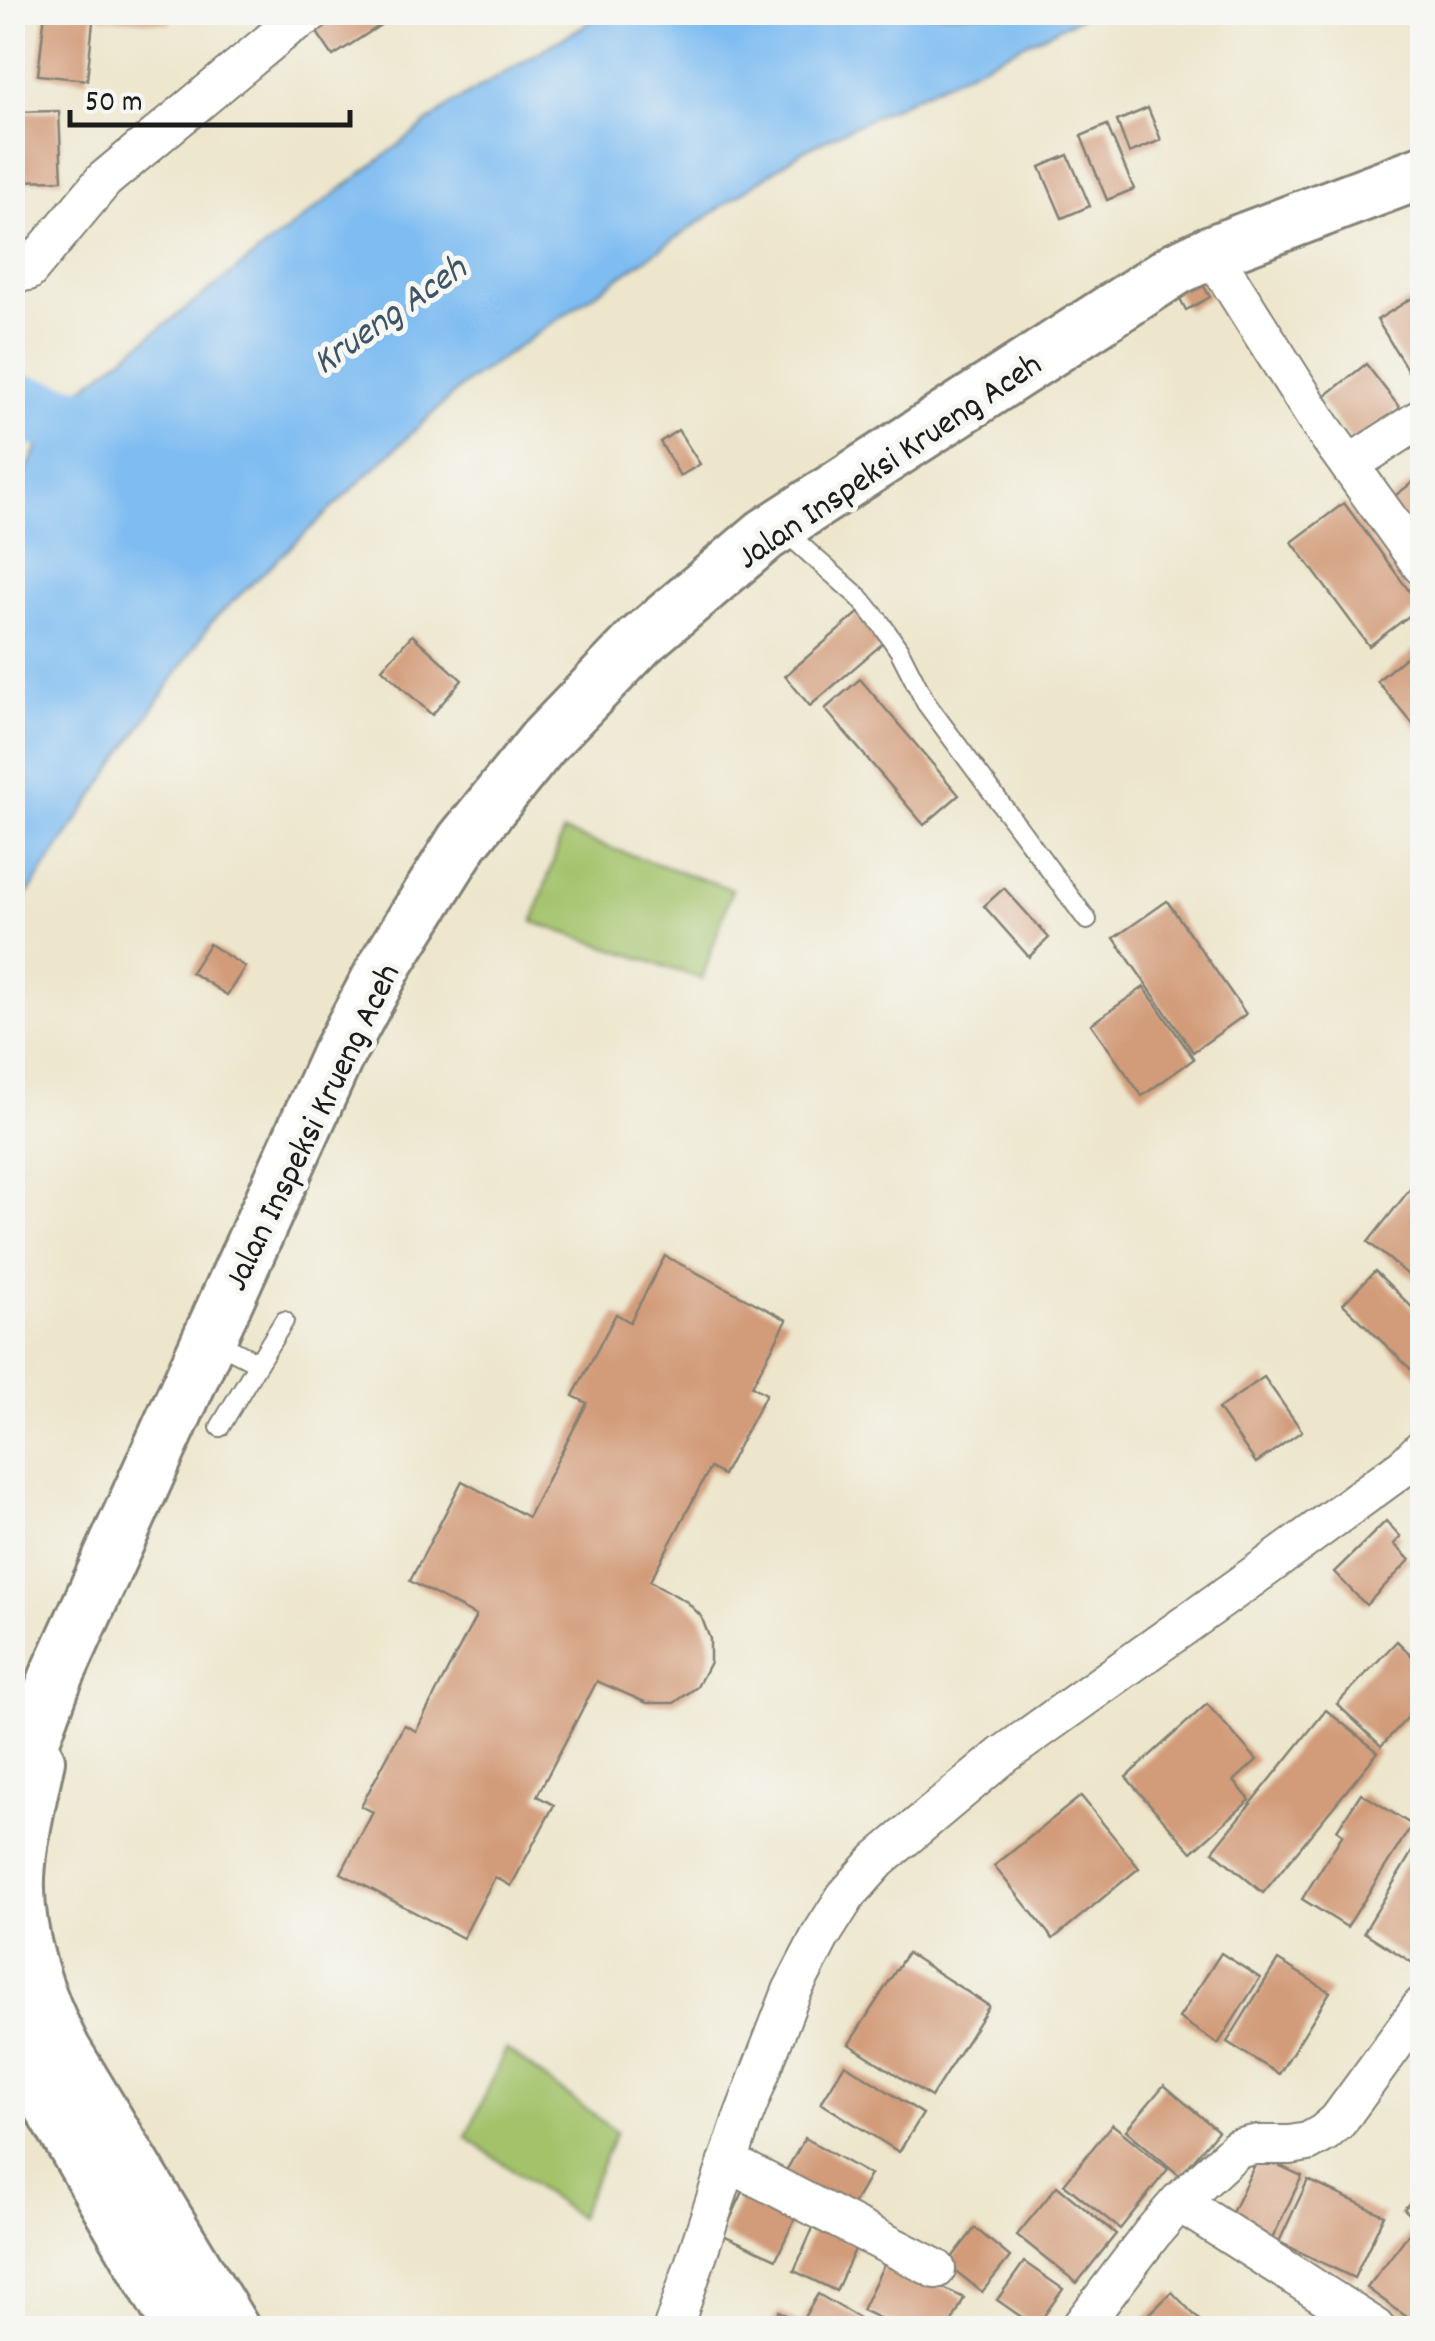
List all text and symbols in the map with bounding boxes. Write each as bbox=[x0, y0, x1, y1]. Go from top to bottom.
scale bar bbox=[70, 65, 350, 127]
text: 50 m bbox=[85, 83, 143, 126]
water label: Krueng Aceh bbox=[303, 243, 481, 391]
street label: Jalan Inspeksi Krueng Aceh bbox=[728, 342, 1053, 584]
street label: Jalan Inspeksi Krueng Aceh bbox=[213, 956, 416, 1300]

